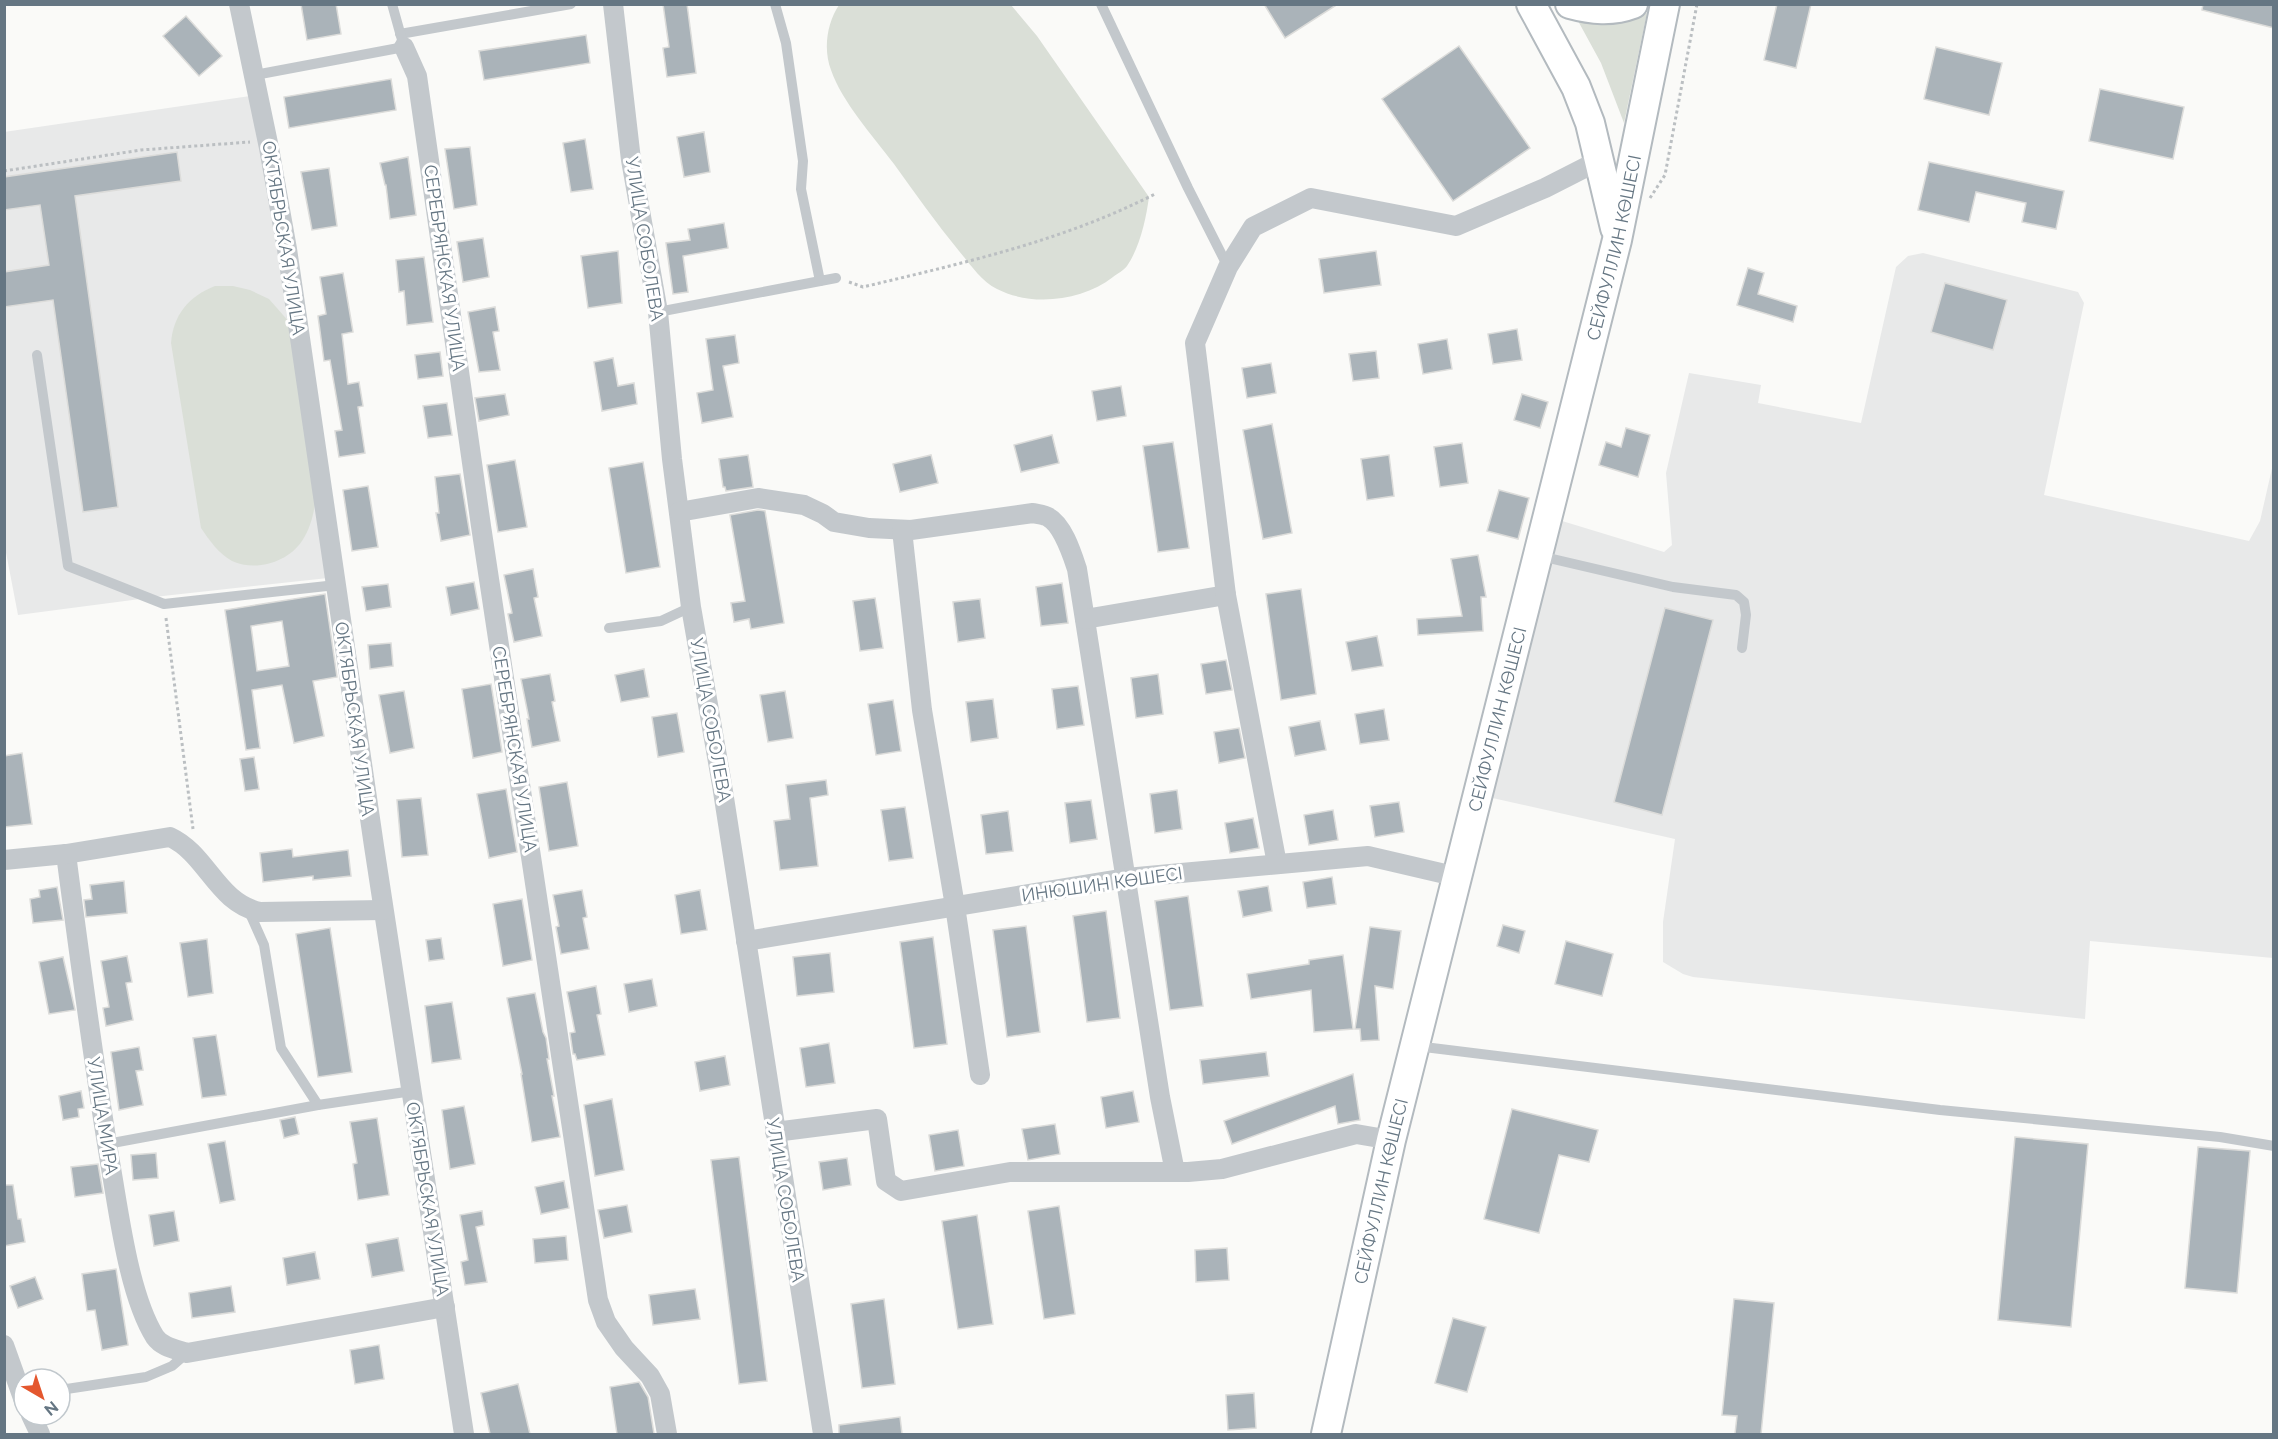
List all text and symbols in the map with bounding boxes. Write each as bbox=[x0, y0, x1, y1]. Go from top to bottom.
street label: ОКТЯБРЬСКАЯ УЛИЦА bbox=[258, 139, 310, 337]
street label: СЕЙФУЛЛИН КӨШЕСІ bbox=[1582, 153, 1645, 342]
street label: УЛИЦА СОБОЛЕВА bbox=[622, 155, 668, 323]
street label: СЕРЕБРЯНСКАЯ УЛИЦА bbox=[420, 163, 470, 373]
street label: ОКТЯБРЬСКАЯ УЛИЦА bbox=[331, 620, 379, 818]
street label: СЕЙФУЛЛИН КӨШЕСІ bbox=[1463, 625, 1530, 814]
street label: УЛИЦА СОБОЛЕВА bbox=[686, 636, 736, 804]
street label: СЕРЕБРЯНСКАЯ УЛИЦА bbox=[488, 644, 542, 854]
street label: ИНЮШИН КӨШЕСІ bbox=[1020, 862, 1184, 906]
street label: УЛИЦА МИРА bbox=[83, 1055, 123, 1177]
street label: СЕЙФУЛЛИН КӨШЕСІ bbox=[1349, 1096, 1412, 1286]
street label: ОКТЯБРЬСКАЯ УЛИЦА bbox=[402, 1100, 454, 1298]
street label: УЛИЦА СОБОЛЕВА bbox=[763, 1116, 809, 1284]
north arrow bbox=[12, 1367, 72, 1427]
text: N bbox=[40, 1397, 62, 1419]

